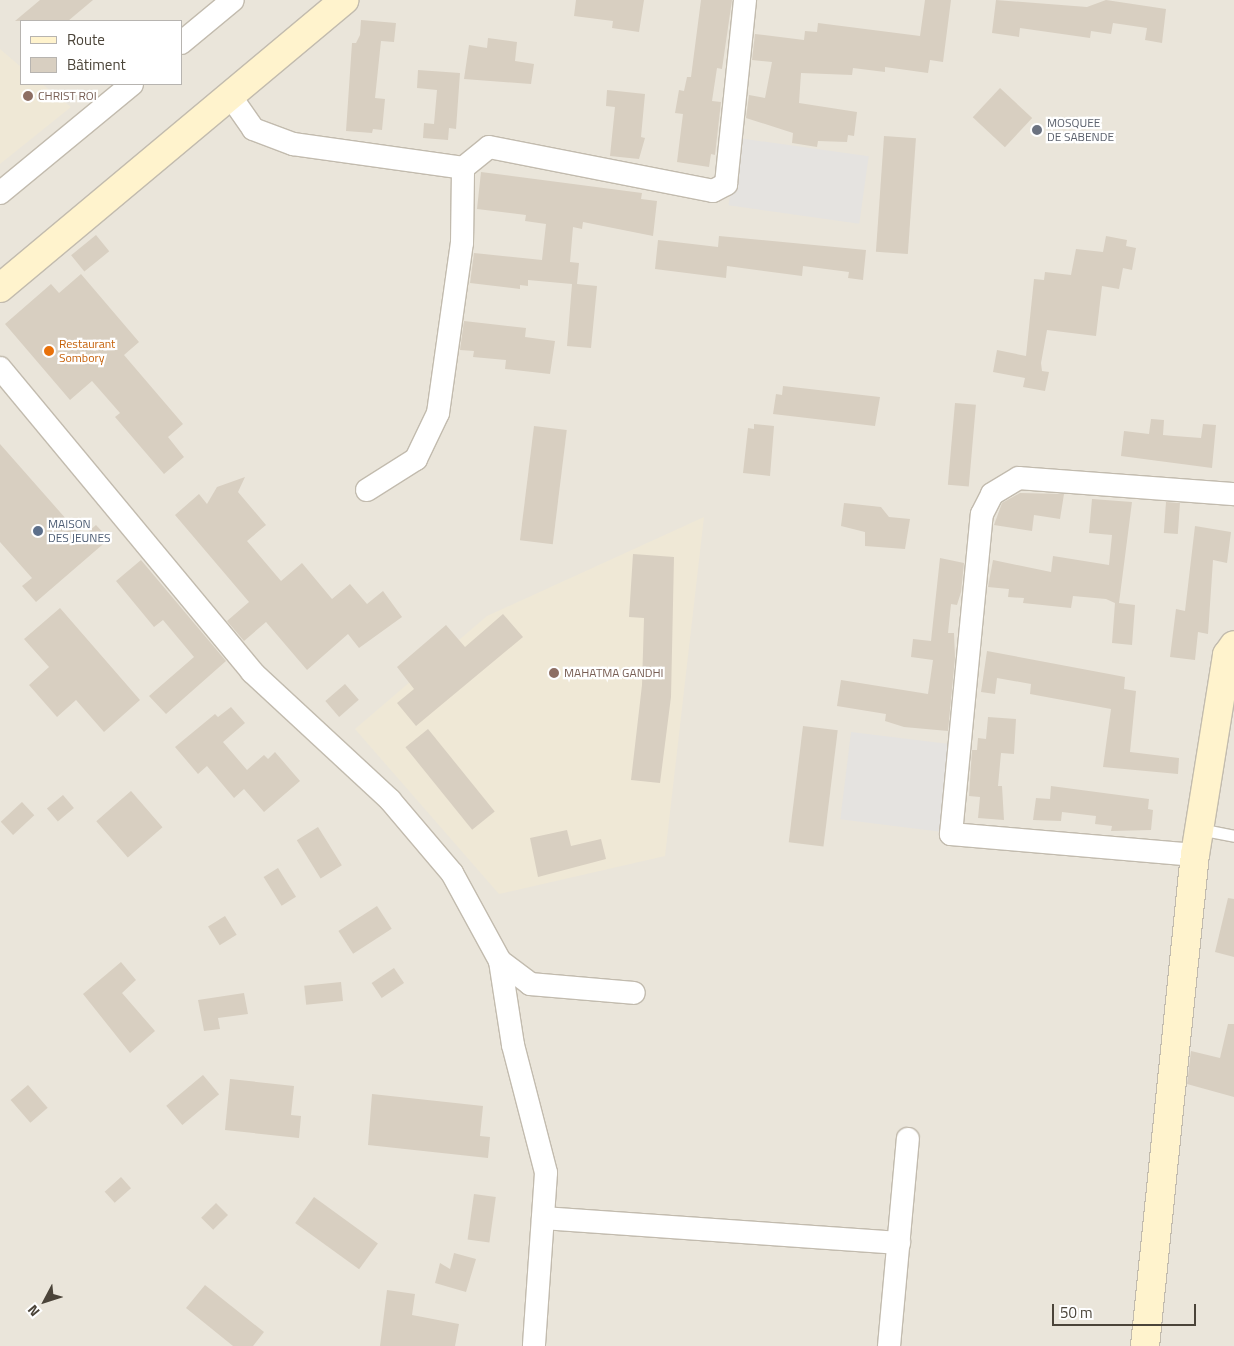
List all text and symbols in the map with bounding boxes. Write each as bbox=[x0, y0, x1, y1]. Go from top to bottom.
legend bbox=[20, 20, 182, 85]
text: Route bbox=[67, 28, 105, 51]
text: Bâtiment bbox=[67, 53, 126, 76]
place label: CHRIST ROI bbox=[38, 89, 97, 103]
marker: CHRIST ROI bbox=[22, 90, 34, 102]
place label: MOSQUEE DE SABENDE bbox=[1047, 116, 1114, 144]
marker: MOSQUEE DE SABENDE bbox=[1031, 124, 1043, 136]
place label: Restaurant Sombory bbox=[59, 337, 115, 365]
marker: Restaurant Sombory bbox=[43, 345, 55, 357]
place label: MAISON DES JEUNES bbox=[48, 517, 111, 545]
marker: MAISON DES JEUNES bbox=[32, 525, 44, 537]
place label: MAHATMA GANDHI bbox=[564, 666, 664, 680]
marker: MAHATMA GANDHI bbox=[548, 667, 560, 679]
north arrow bbox=[20, 1276, 70, 1326]
scale bar bbox=[1054, 1294, 1198, 1326]
text: N bbox=[22, 1301, 44, 1321]
text: 50 m bbox=[1060, 1301, 1093, 1324]

